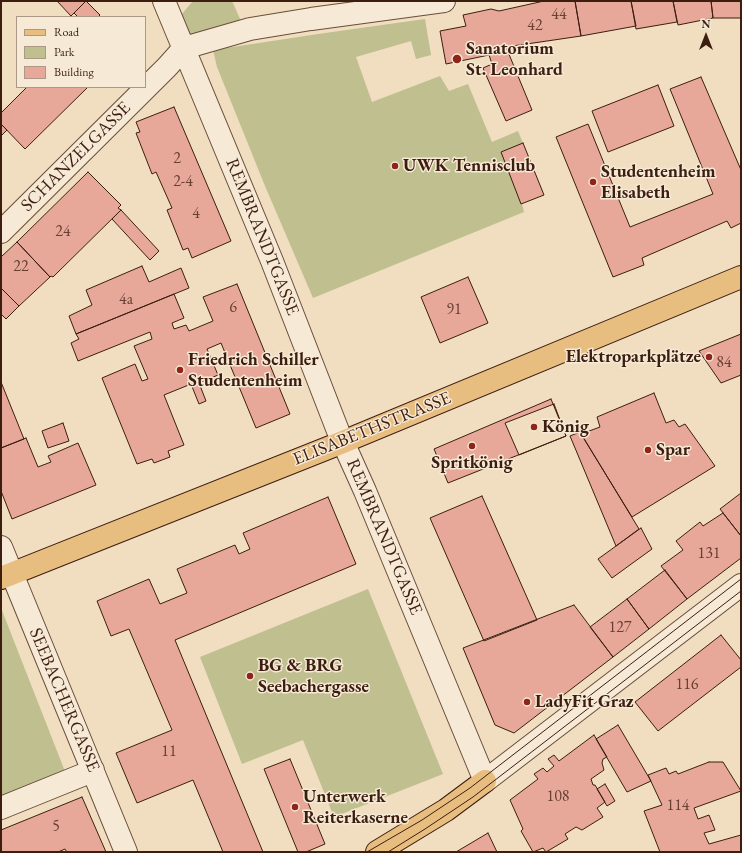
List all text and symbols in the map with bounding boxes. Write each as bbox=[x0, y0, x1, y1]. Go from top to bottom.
house number: 44 bbox=[551, 5, 567, 25]
legend bbox=[16, 16, 146, 88]
house number: 42 bbox=[527, 16, 543, 36]
north arrow bbox=[686, 16, 726, 56]
text: N bbox=[702, 17, 710, 31]
text: Road bbox=[54, 24, 79, 40]
place label: Sanatorium St. Leonhard bbox=[466, 38, 563, 80]
text: Park bbox=[54, 44, 74, 60]
marker: Sanatorium St. Leonhard bbox=[451, 53, 463, 65]
text: Building bbox=[54, 64, 94, 80]
street label: SCHANZELGASSE bbox=[17, 98, 135, 216]
house number: 2 bbox=[173, 149, 181, 169]
street label: REMBRANDTGASSE bbox=[221, 155, 303, 319]
place label: UWK Tennisclub bbox=[403, 155, 535, 177]
marker: UWK Tennisclub bbox=[390, 161, 400, 171]
place label: Studentenheim Elisabeth bbox=[601, 161, 715, 204]
house number: 2-4 bbox=[173, 172, 193, 192]
marker: Studentenheim Elisabeth bbox=[588, 177, 598, 187]
house number: 4 bbox=[192, 204, 200, 224]
house number: 24 bbox=[55, 222, 71, 242]
house number: 22 bbox=[13, 257, 29, 277]
house number: 4a bbox=[119, 290, 133, 310]
house number: 6 bbox=[229, 298, 237, 318]
house number: 91 bbox=[446, 300, 462, 320]
place label: Elektroparkplätze bbox=[566, 346, 701, 368]
place label: Friedrich Schiller Studentenheim bbox=[188, 349, 319, 392]
marker: Elektroparkplätze bbox=[704, 352, 714, 362]
house number: 84 bbox=[716, 353, 732, 373]
marker: Friedrich Schiller Studentenheim bbox=[175, 365, 185, 375]
street label: ELISABETHSTRASSE bbox=[290, 387, 454, 471]
place label: König bbox=[542, 416, 589, 438]
marker: König bbox=[529, 422, 539, 432]
place label: Spar bbox=[656, 439, 690, 461]
marker: Spritkönig bbox=[467, 441, 477, 451]
marker: Spar bbox=[643, 445, 653, 455]
place label: Spritkönig bbox=[431, 452, 513, 474]
street label: REMBRANDTGASSE bbox=[341, 456, 427, 618]
house number: 131 bbox=[697, 544, 721, 564]
house number: 127 bbox=[608, 618, 632, 638]
street label: SEEBACHERGASSE bbox=[24, 625, 104, 775]
place label: BG & BRG Seebachergasse bbox=[258, 655, 369, 698]
marker: BG & BRG Seebachergasse bbox=[245, 671, 255, 681]
house number: 116 bbox=[675, 675, 699, 695]
place label: LadyFit Graz bbox=[535, 691, 634, 713]
marker: LadyFit Graz bbox=[522, 697, 532, 707]
house number: 11 bbox=[161, 742, 177, 762]
place label: Unterwerk Reiterkaserne bbox=[303, 786, 408, 828]
house number: 108 bbox=[546, 787, 570, 807]
house number: 114 bbox=[666, 796, 690, 816]
marker: Unterwerk Reiterkaserne bbox=[290, 802, 300, 812]
house number: 5 bbox=[52, 817, 60, 837]

